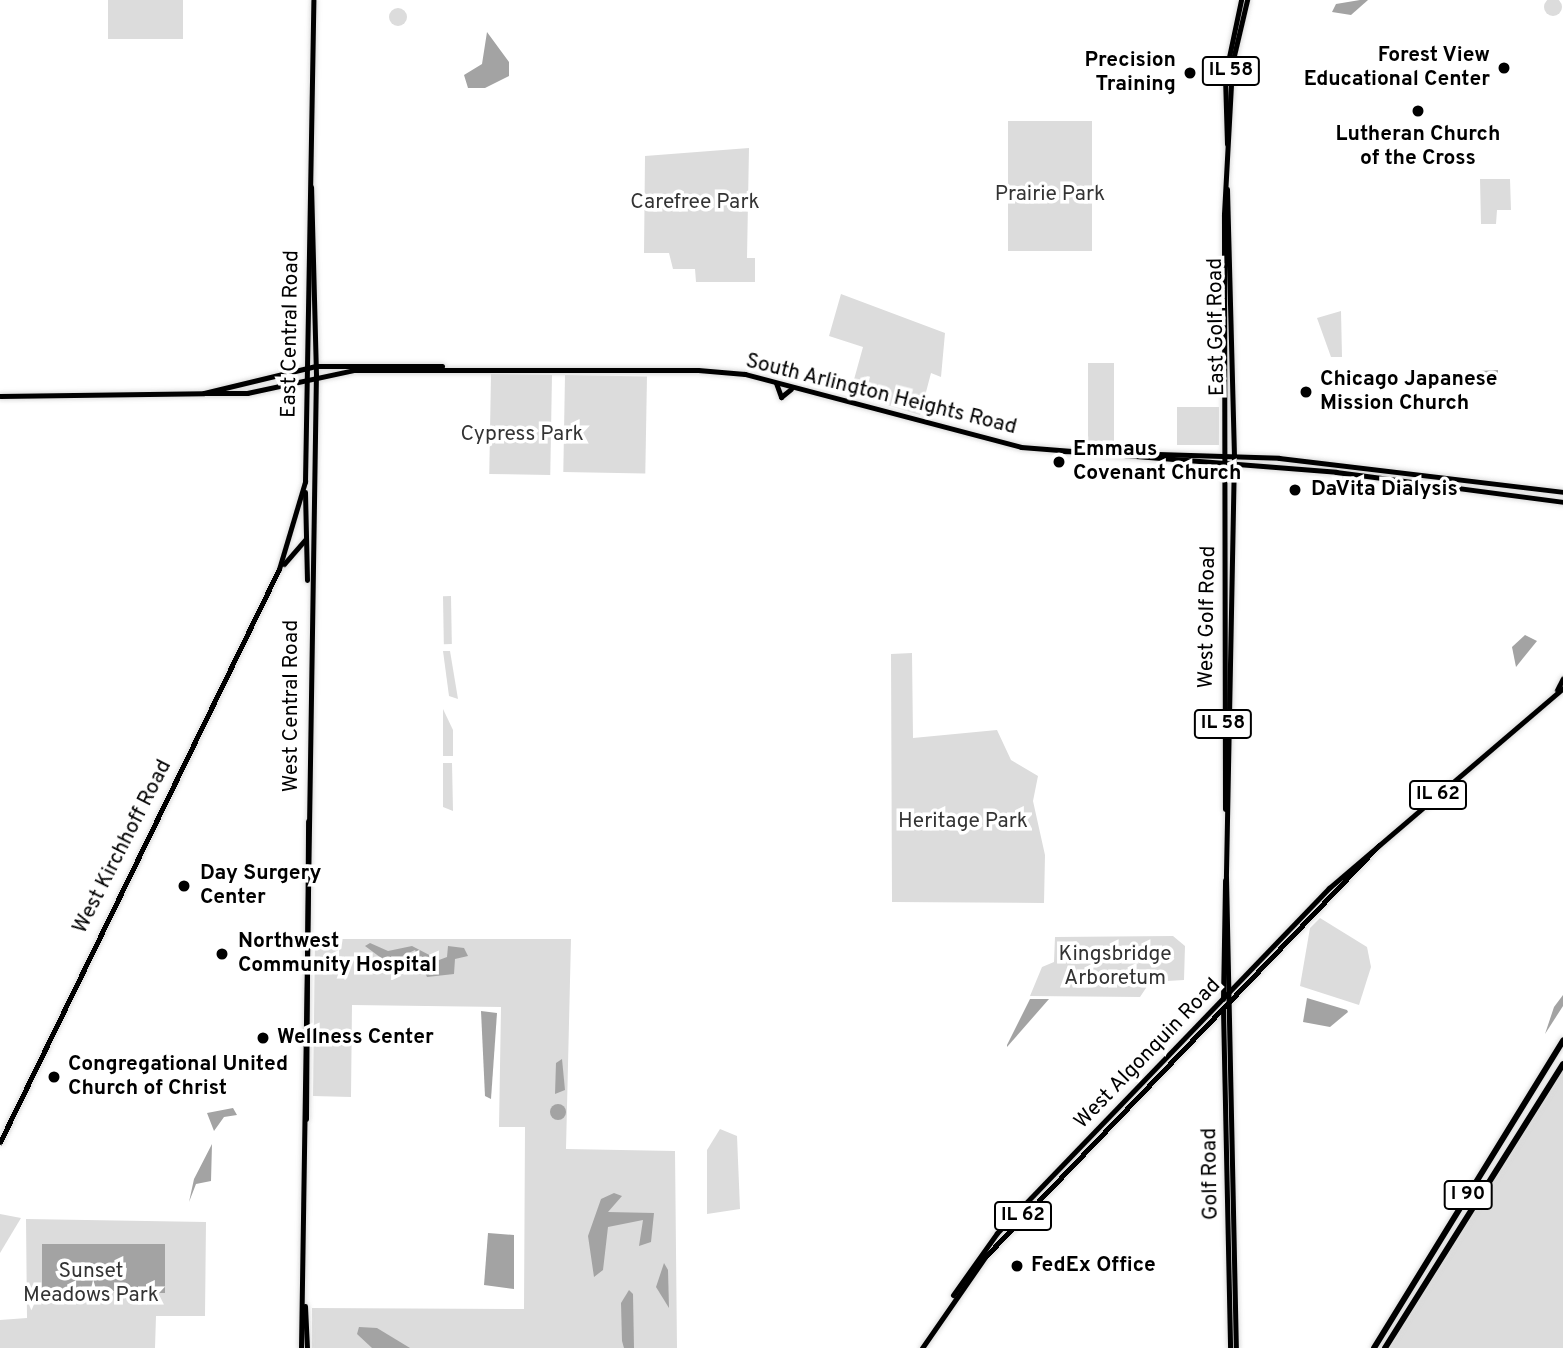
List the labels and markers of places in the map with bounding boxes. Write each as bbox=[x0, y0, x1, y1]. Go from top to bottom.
place label: Forest View Educational Center bbox=[1304, 43, 1490, 93]
place label: Precision Training bbox=[1085, 48, 1176, 98]
marker: Forest View Educational Center bbox=[1496, 60, 1512, 76]
marker: Precision Training bbox=[1182, 65, 1198, 81]
marker: Lutheran Church of the Cross bbox=[1410, 103, 1426, 119]
place label: Lutheran Church of the Cross bbox=[1336, 122, 1500, 172]
place label: Chicago Japanese Mission Church bbox=[1320, 367, 1497, 417]
marker: Chicago Japanese Mission Church bbox=[1298, 384, 1314, 400]
place label: Emmaus Covenant Church bbox=[1073, 437, 1241, 487]
marker: Emmaus Covenant Church bbox=[1051, 454, 1067, 470]
place label: DaVita Dialysis bbox=[1311, 477, 1458, 503]
marker: DaVita Dialysis bbox=[1285, 480, 1305, 500]
place label: Day Surgery Center bbox=[200, 861, 321, 911]
marker: Day Surgery Center bbox=[174, 876, 194, 896]
place label: Northwest Community Hospital bbox=[238, 929, 437, 979]
marker: Northwest Community Hospital bbox=[212, 944, 232, 964]
place label: Wellness Center bbox=[277, 1025, 434, 1051]
marker: Wellness Center bbox=[255, 1030, 271, 1046]
place label: Congregational United Church of Christ bbox=[68, 1052, 288, 1102]
marker: Congregational United Church of Christ bbox=[46, 1069, 62, 1085]
place label: FedEx Office bbox=[1031, 1253, 1156, 1279]
marker: FedEx Office bbox=[1009, 1258, 1025, 1274]

